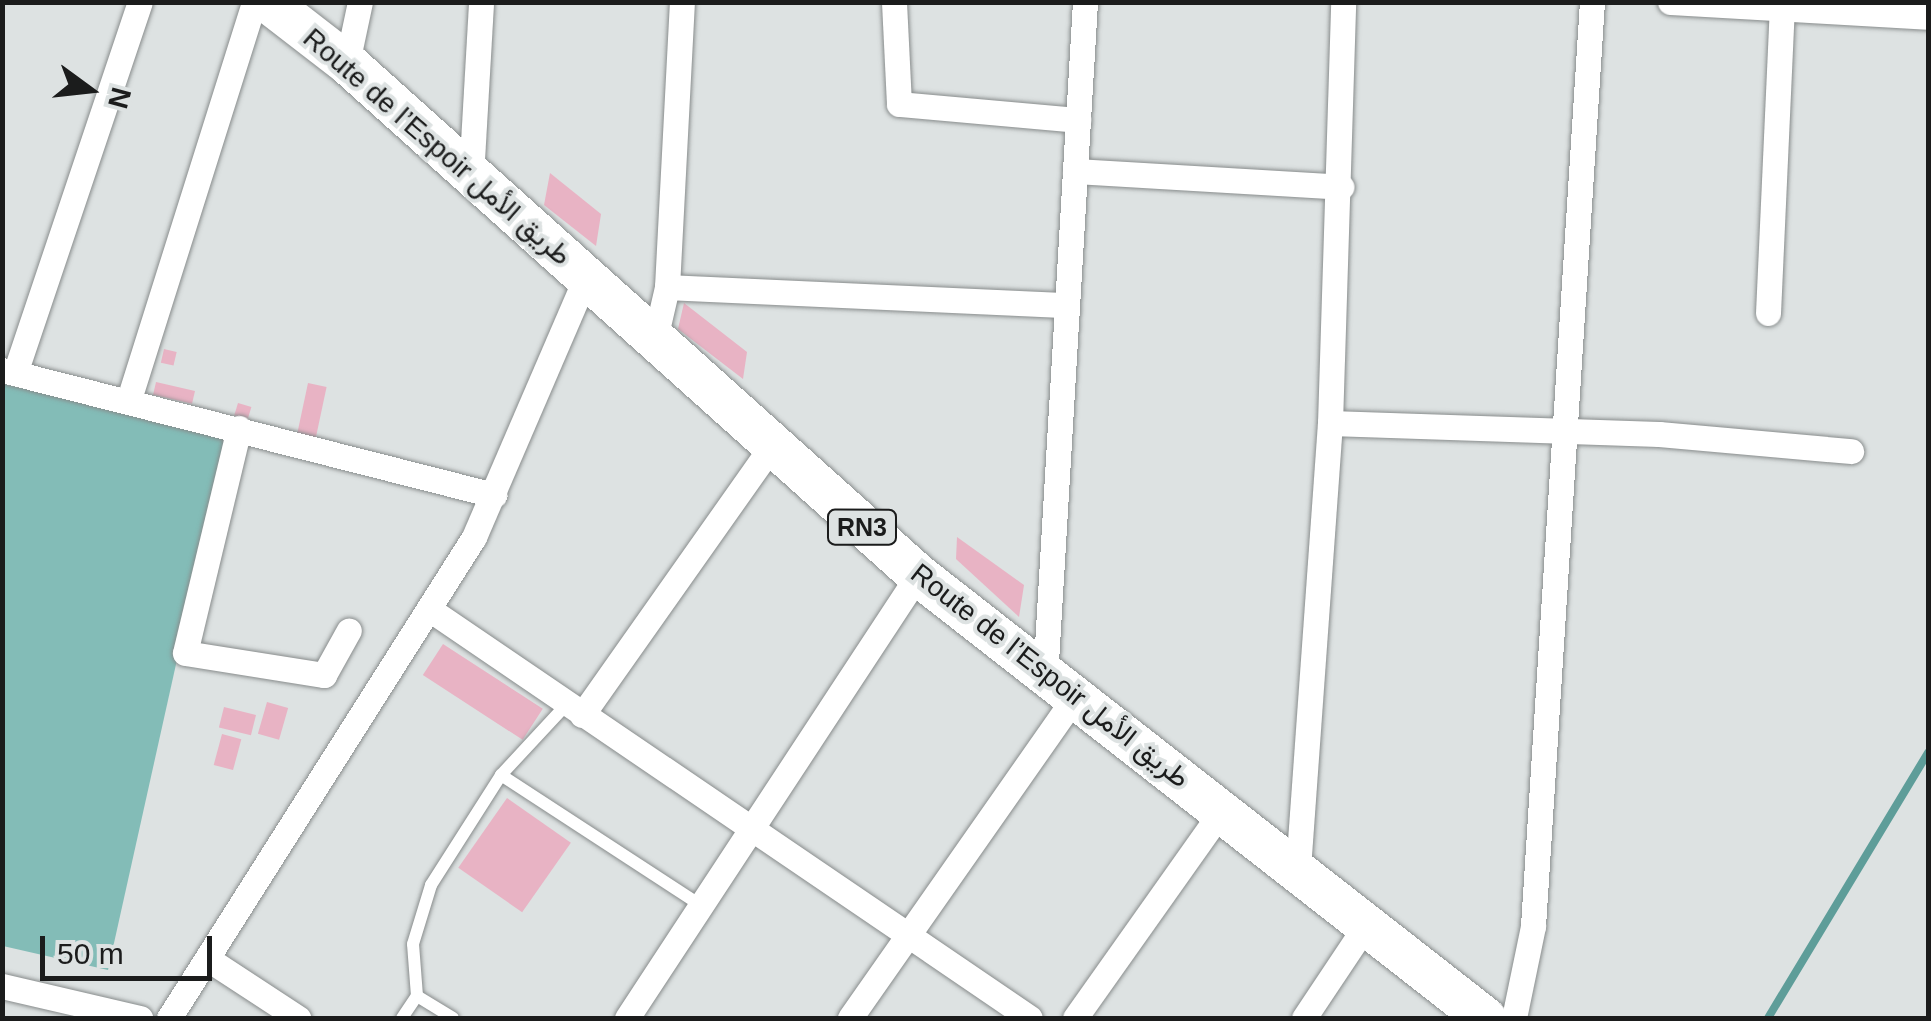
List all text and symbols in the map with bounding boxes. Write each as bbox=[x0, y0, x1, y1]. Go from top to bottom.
street label: Route de l’Espoir طريق الأمل bbox=[296, 21, 578, 273]
north arrow bbox=[40, 40, 140, 140]
text: N bbox=[102, 84, 137, 112]
road number: RN3 bbox=[824, 507, 900, 547]
street label: Route de l’Espoir طريق الأمل bbox=[904, 557, 1196, 795]
scale bar bbox=[45, 916, 218, 978]
text: 50 m bbox=[57, 937, 124, 970]

